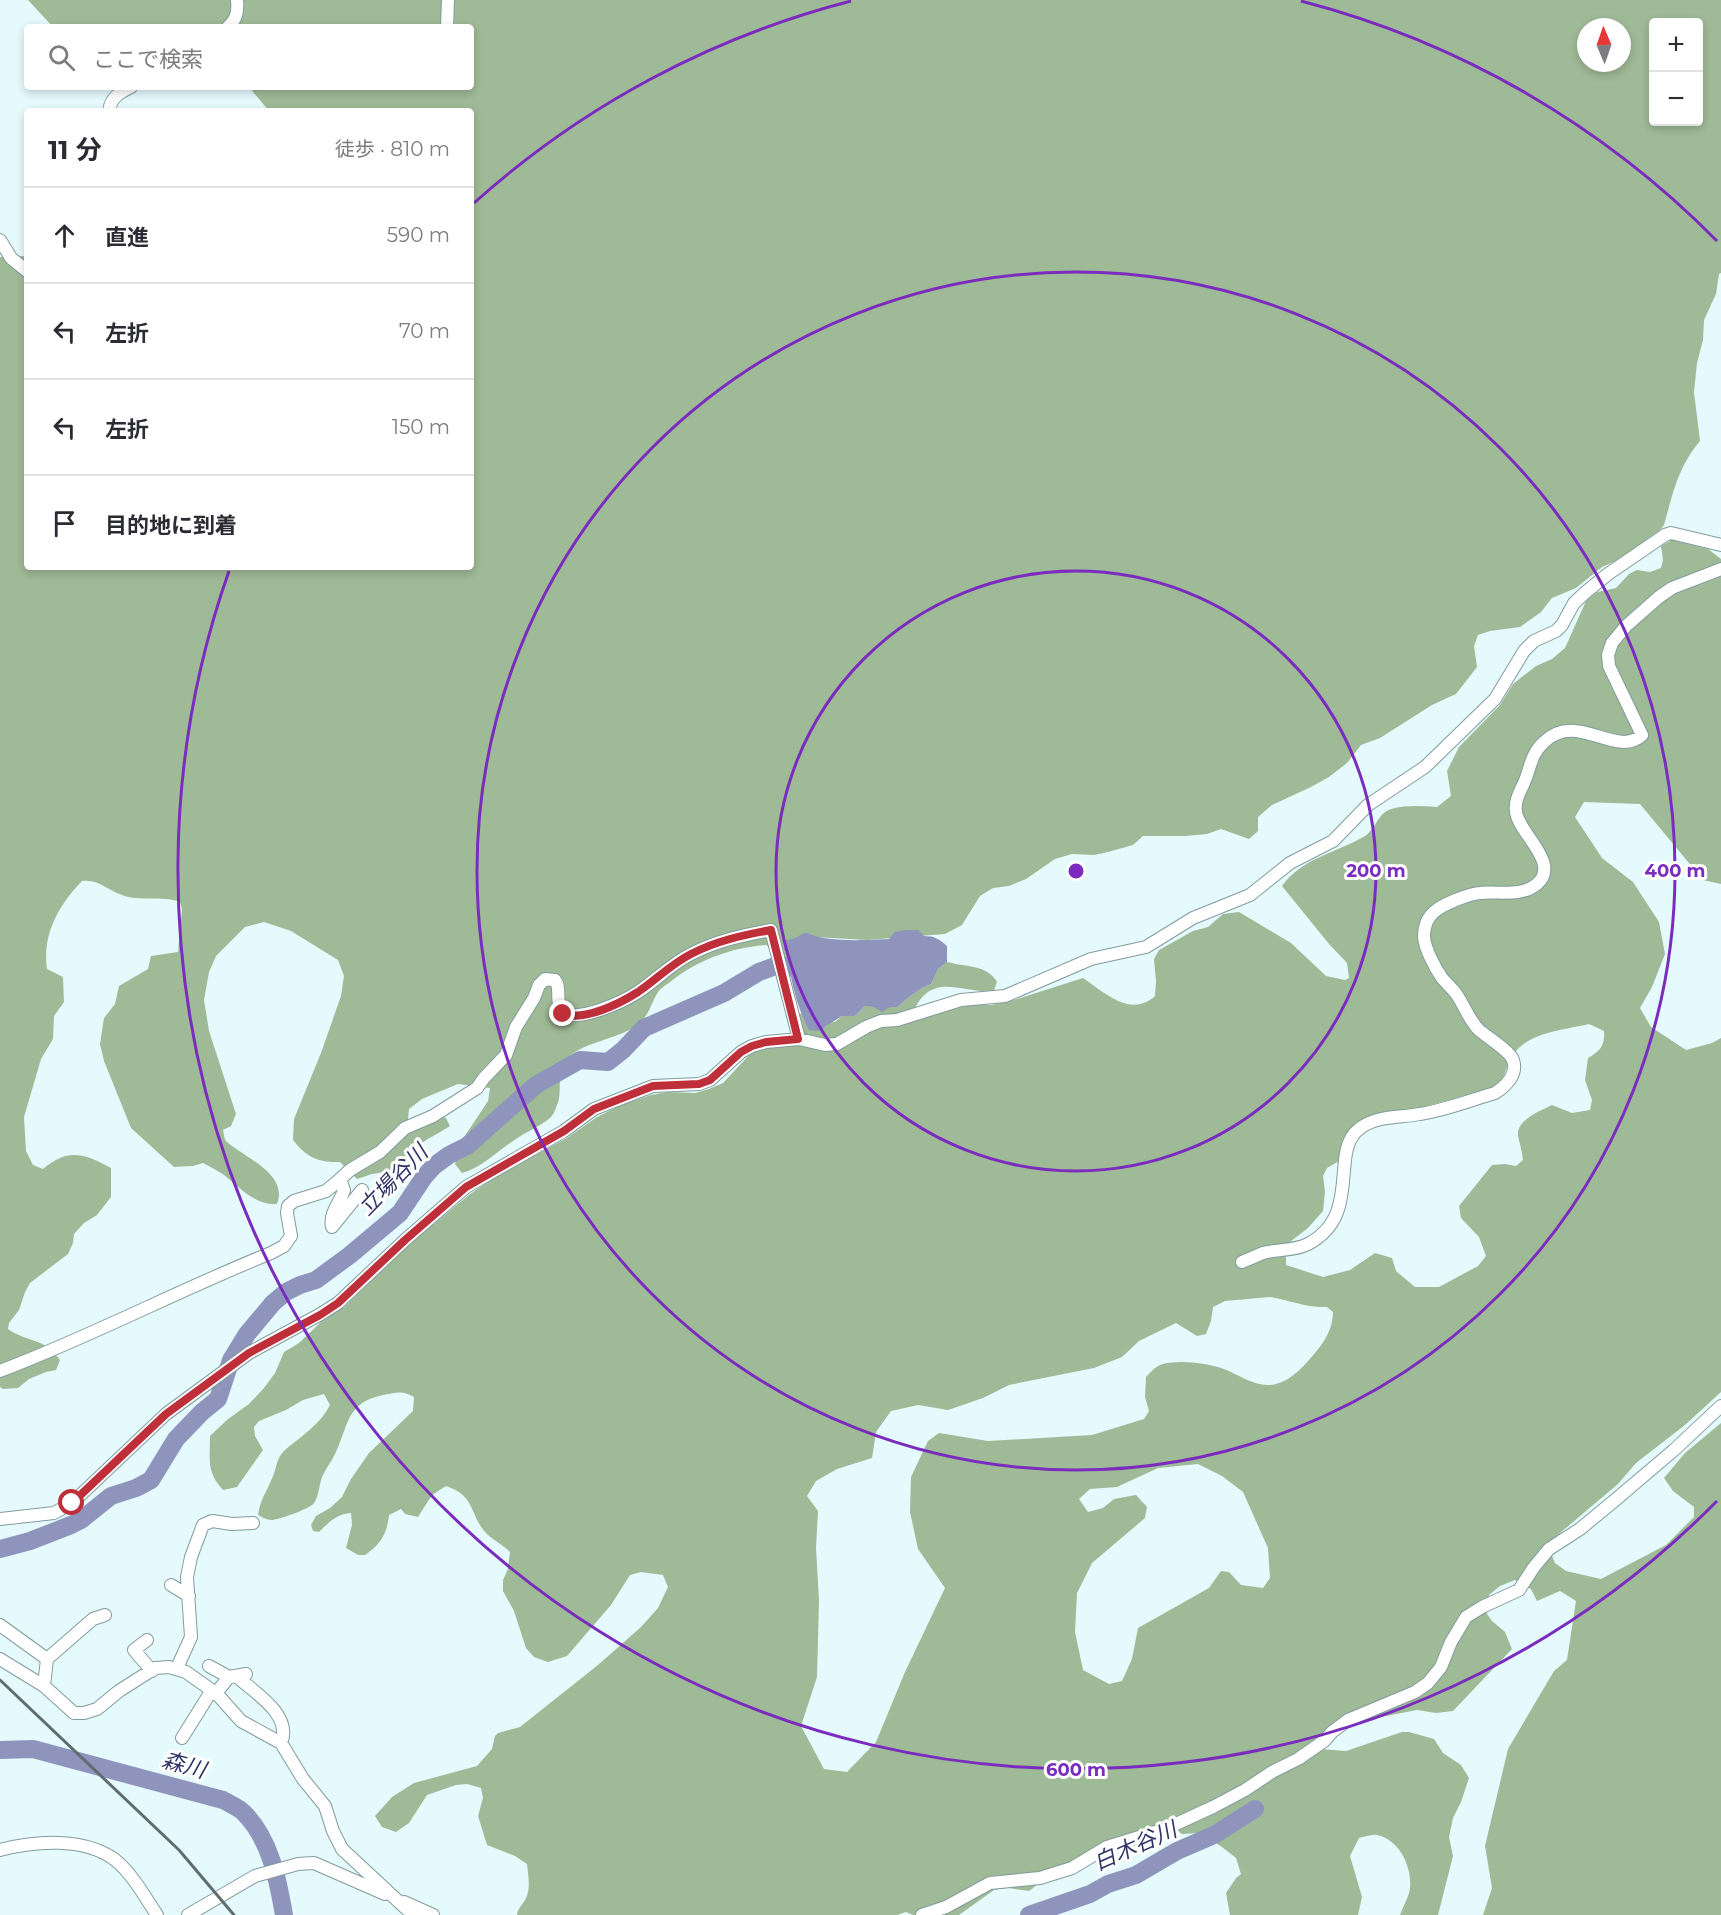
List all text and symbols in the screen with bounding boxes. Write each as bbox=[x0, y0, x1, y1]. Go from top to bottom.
north arrow bbox=[1577, 18, 1631, 72]
map controls bbox=[1649, 18, 1703, 126]
button: + bbox=[1649, 18, 1703, 72]
search box bbox=[24, 24, 474, 90]
icon: search bbox=[45, 41, 78, 74]
text: ここで検索 bbox=[93, 46, 203, 73]
button: − bbox=[1649, 72, 1703, 126]
text: 11 分 bbox=[48, 134, 102, 166]
text: 徒歩 · 810 m bbox=[335, 137, 450, 161]
icon: ahead bbox=[48, 219, 81, 252]
text: 590 m bbox=[387, 223, 450, 247]
text: 直進 bbox=[105, 224, 149, 251]
icon: left bbox=[48, 315, 81, 348]
text: 70 m bbox=[399, 319, 450, 343]
text: 左折 bbox=[105, 320, 149, 347]
icon: left bbox=[48, 411, 81, 444]
text: 150 m bbox=[392, 415, 450, 439]
text: 左折 bbox=[105, 416, 149, 443]
icon: arrive bbox=[48, 507, 81, 540]
text: 目的地に到着 bbox=[105, 512, 237, 539]
text: 200 m bbox=[1346, 860, 1406, 882]
text: 400 m bbox=[1645, 860, 1705, 882]
centre of rings bbox=[1066, 861, 1086, 881]
route end bbox=[549, 1000, 575, 1026]
water label: 立場谷川 bbox=[353, 1138, 435, 1221]
route start bbox=[58, 1489, 84, 1515]
water label: 森川 bbox=[159, 1746, 211, 1784]
text: 600 m bbox=[1046, 1759, 1106, 1781]
water label: 白木谷川 bbox=[1089, 1815, 1183, 1876]

